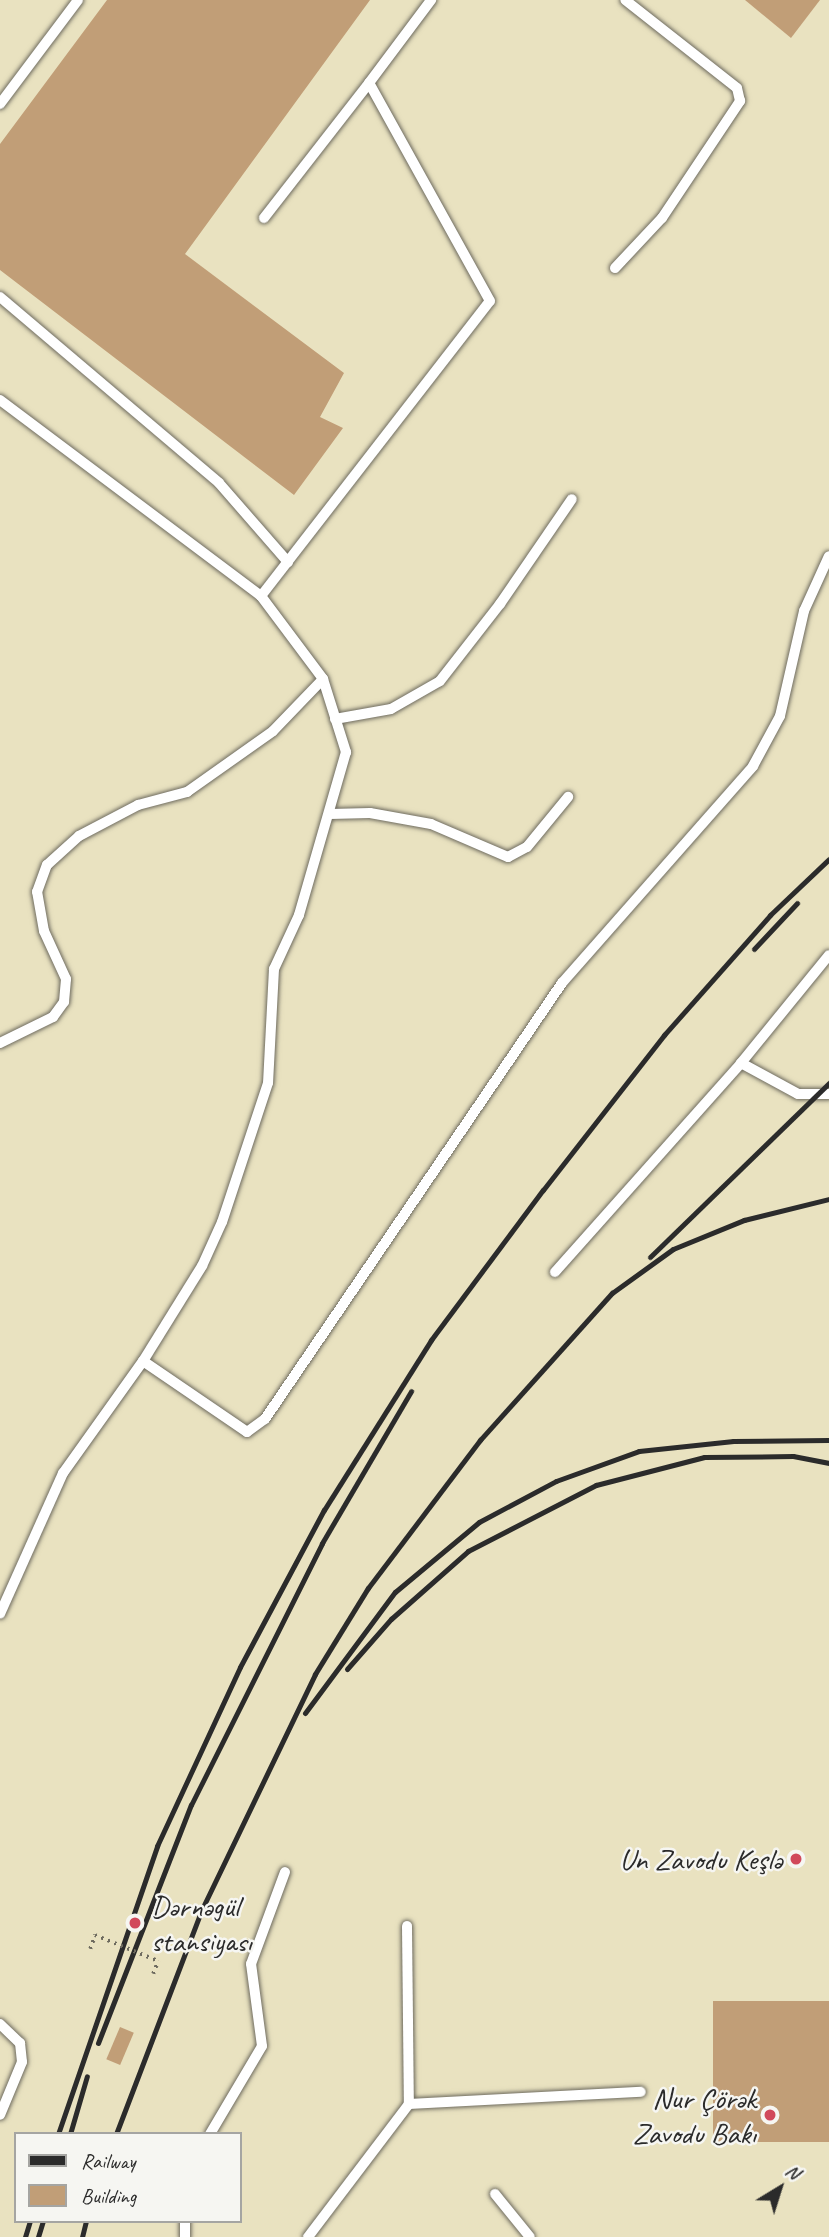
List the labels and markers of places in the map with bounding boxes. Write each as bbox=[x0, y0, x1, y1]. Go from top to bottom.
place label: Un Zavodu Keşlə bbox=[620, 1841, 782, 1877]
marker: Un Zavodu Keşlə bbox=[788, 1851, 804, 1867]
place label: Dərnəgül stansiyası bbox=[151, 1888, 252, 1958]
marker: Dərnəgül stansiyası bbox=[125, 1913, 145, 1933]
place label: Nur Çörək Zavodu Bakı bbox=[632, 2080, 756, 2150]
marker: Nur Çörək Zavodu Bakı bbox=[762, 2107, 778, 2123]

